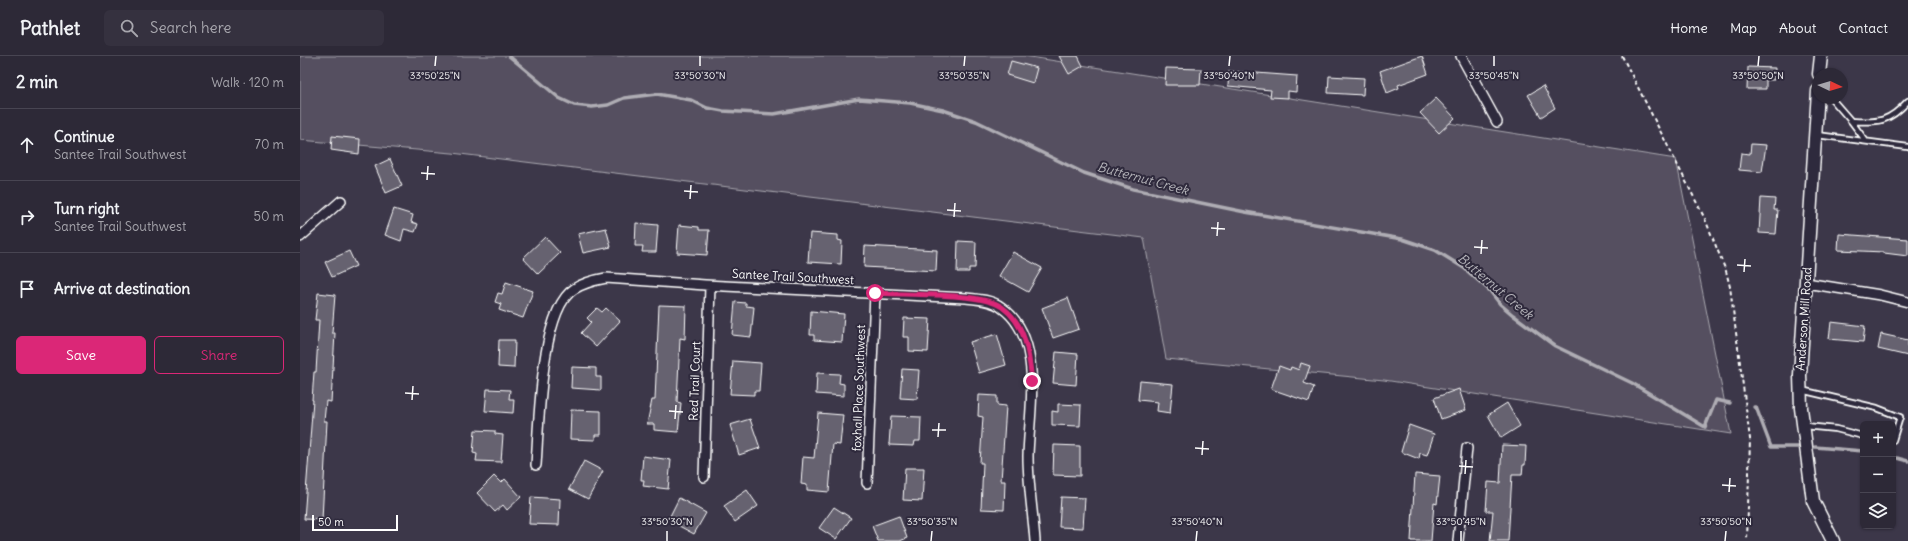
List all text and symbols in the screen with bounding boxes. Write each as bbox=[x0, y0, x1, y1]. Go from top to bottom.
search box bbox=[104, 10, 384, 46]
text: Pathlet bbox=[20, 16, 80, 40]
icon: search bbox=[118, 17, 140, 39]
text: Search here bbox=[150, 18, 231, 37]
text: Home bbox=[1670, 19, 1708, 37]
text: Map bbox=[1730, 19, 1757, 37]
text: About bbox=[1779, 19, 1817, 37]
text: Contact bbox=[1839, 19, 1888, 37]
north arrow bbox=[1812, 68, 1848, 104]
text: 33°50'25"N bbox=[410, 69, 460, 82]
text: 33°50'30"N bbox=[674, 69, 726, 82]
text: 33°50'35"N bbox=[939, 69, 989, 82]
text: 33°50'40"N bbox=[1203, 69, 1255, 82]
text: 33°50'45"N bbox=[1469, 69, 1519, 82]
text: 33°50'50"N bbox=[1732, 69, 1784, 82]
text: 2 min bbox=[16, 71, 58, 93]
text: Walk · 120 m bbox=[211, 74, 284, 91]
text: Continue bbox=[54, 127, 115, 146]
icon: ahead bbox=[16, 134, 38, 156]
text: 70 m bbox=[255, 136, 284, 153]
text: Santee Trail Southwest bbox=[54, 146, 186, 163]
water label: Butternut Creek bbox=[1095, 158, 1192, 199]
text: Turn right bbox=[54, 199, 119, 218]
icon: right bbox=[16, 206, 38, 228]
text: 50 m bbox=[253, 208, 284, 225]
text: Santee Trail Southwest bbox=[54, 218, 186, 235]
water label: Butternut Creek bbox=[1454, 250, 1538, 324]
street label: Santee Trail Southwest bbox=[732, 266, 854, 287]
street label: Anderson Mill Road bbox=[1792, 267, 1815, 371]
icon: arrive bbox=[16, 278, 38, 300]
text: Arrive at destination bbox=[54, 279, 190, 298]
route start bbox=[866, 284, 884, 302]
street label: foxhall Place Southwest bbox=[849, 324, 868, 452]
button: Save bbox=[16, 336, 146, 374]
button: Share bbox=[154, 336, 284, 374]
street label: Red Trail Court bbox=[686, 341, 703, 421]
route end bbox=[1023, 372, 1041, 390]
map controls bbox=[1860, 421, 1896, 529]
button: + bbox=[1860, 421, 1896, 457]
button: − bbox=[1860, 457, 1896, 493]
button: layers bbox=[1860, 493, 1896, 529]
scale bar bbox=[312, 513, 398, 532]
text: 50 m bbox=[318, 515, 344, 529]
text: 33°50'30"N bbox=[641, 515, 693, 528]
text: 33°50'35"N bbox=[907, 515, 957, 528]
text: 33°50'40"N bbox=[1171, 515, 1223, 528]
text: 33°50'45"N bbox=[1436, 515, 1486, 528]
text: 33°50'50"N bbox=[1700, 515, 1752, 528]

